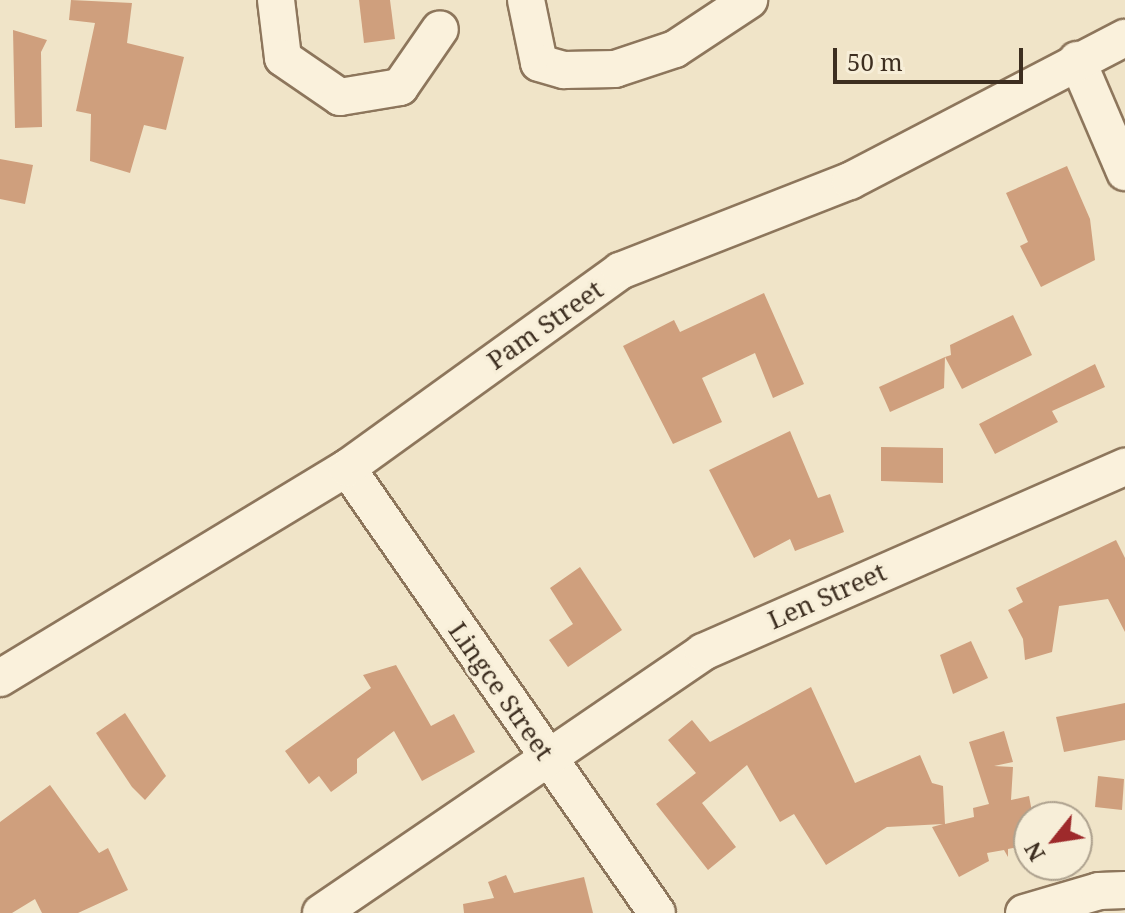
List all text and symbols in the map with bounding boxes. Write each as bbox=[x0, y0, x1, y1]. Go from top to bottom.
scale bar bbox=[837, 32, 1027, 82]
text: 50 m bbox=[847, 45, 903, 78]
street label: Pam Street bbox=[481, 274, 609, 376]
street label: Len Street bbox=[763, 556, 891, 636]
street label: Lingce Street bbox=[442, 616, 560, 766]
north arrow bbox=[1013, 801, 1093, 881]
text: N bbox=[1017, 837, 1051, 867]

